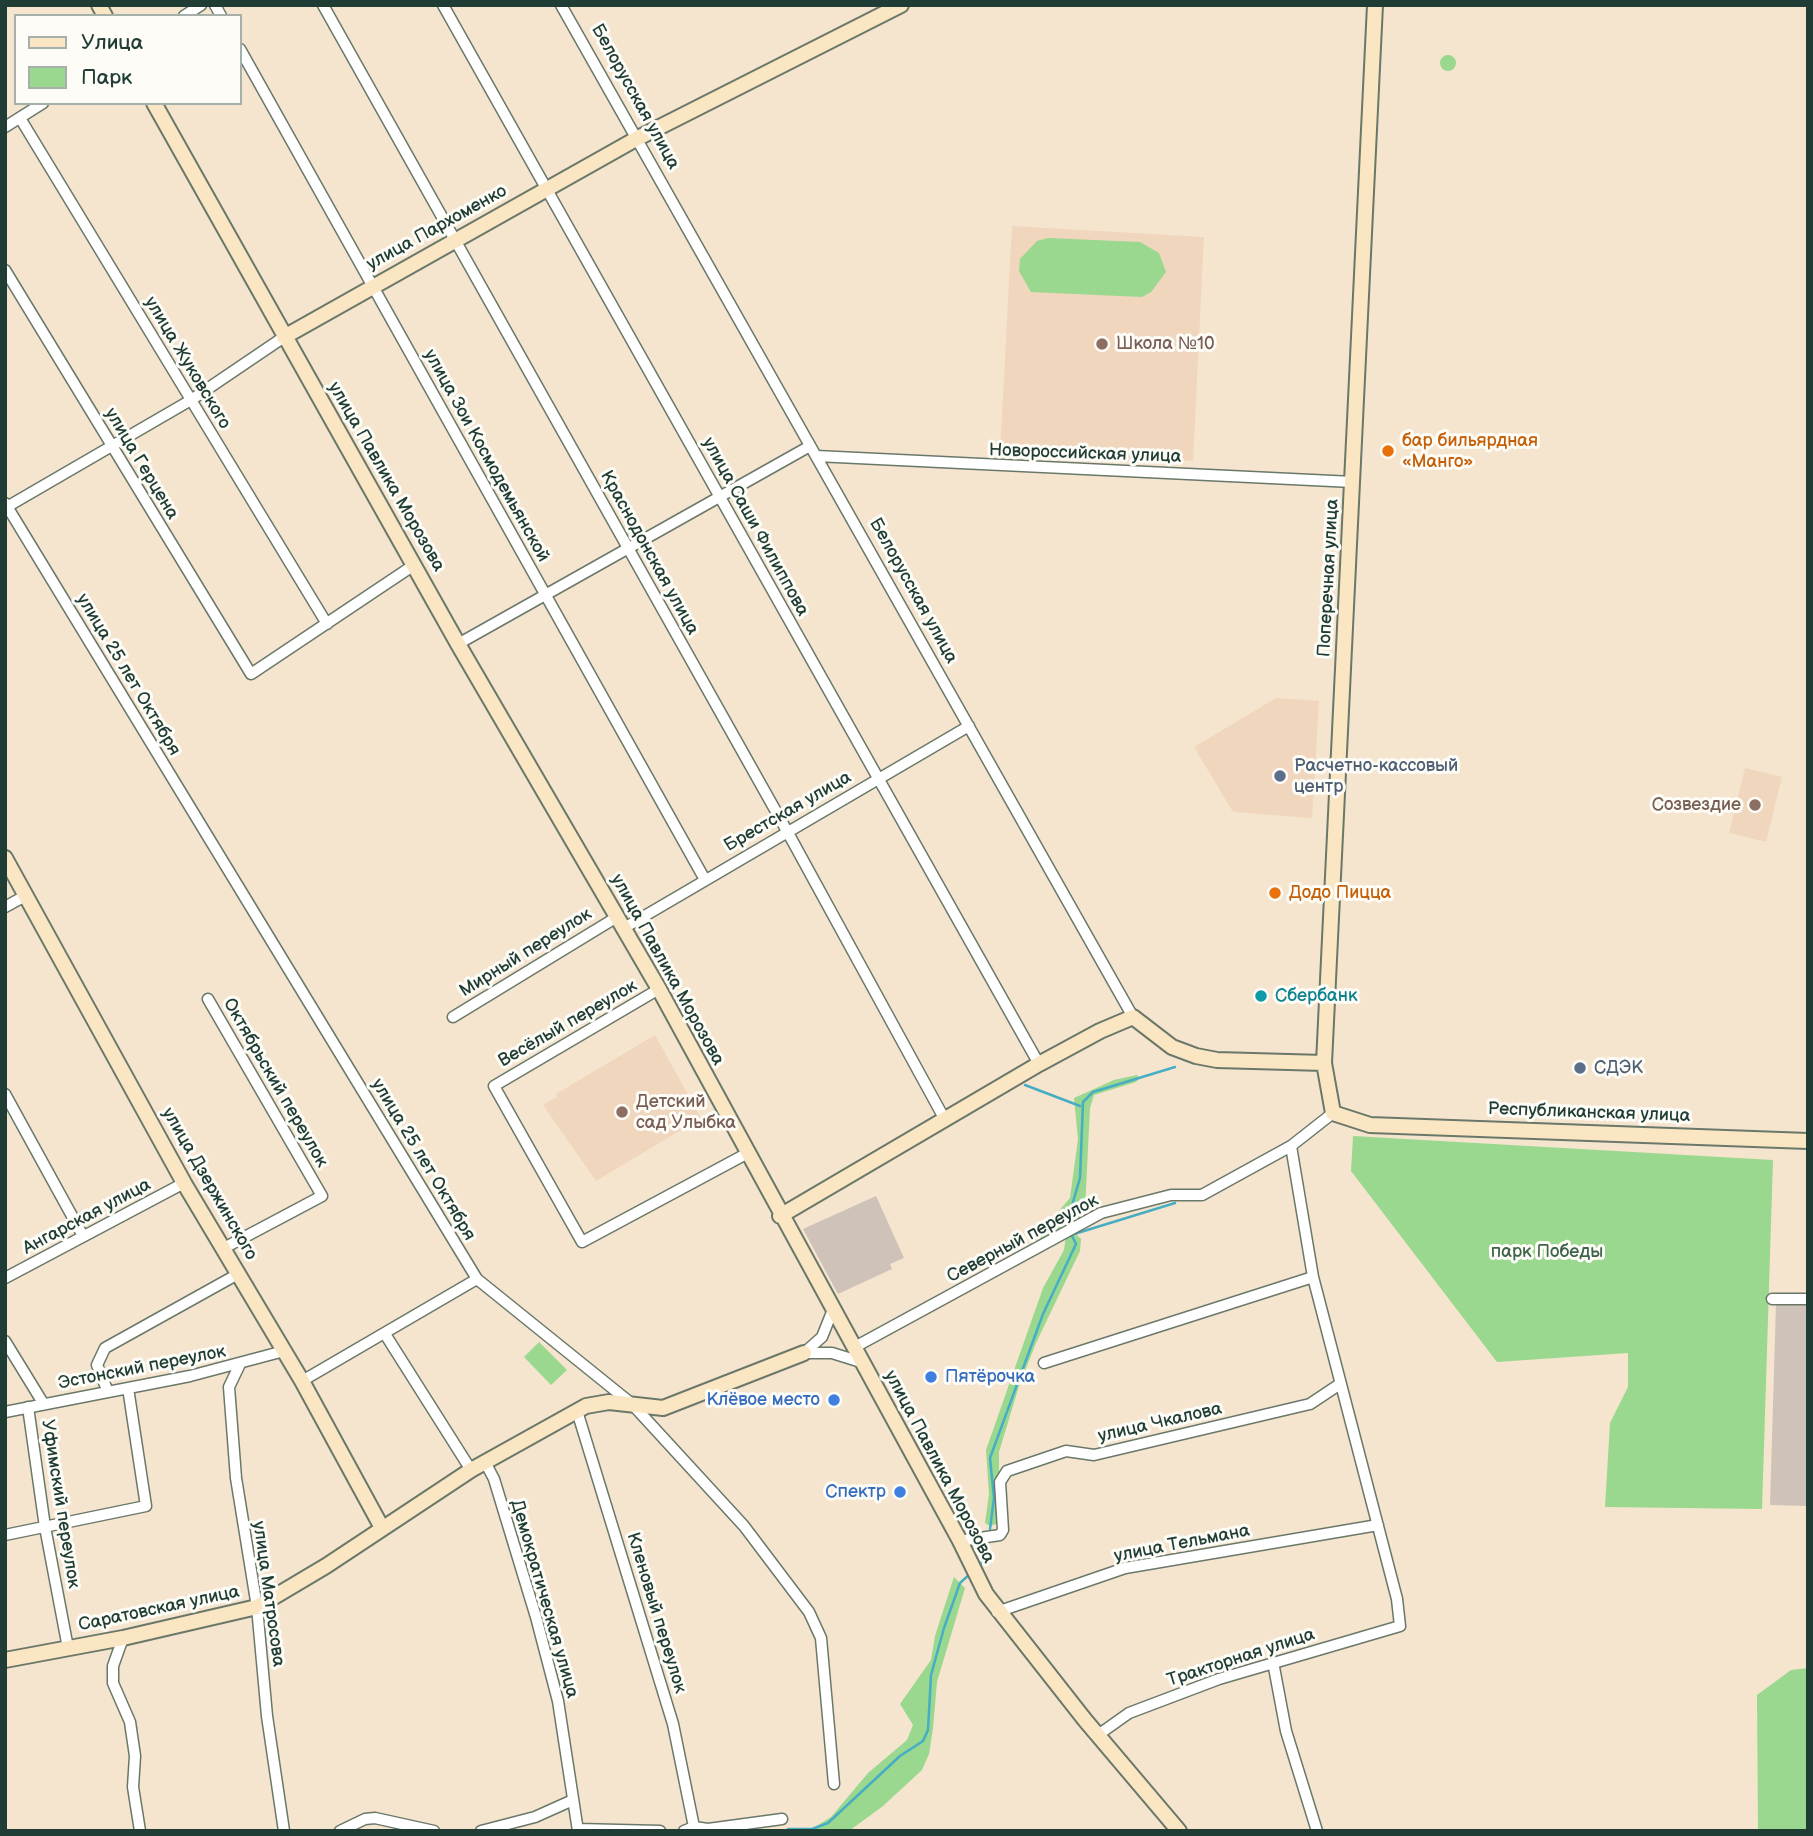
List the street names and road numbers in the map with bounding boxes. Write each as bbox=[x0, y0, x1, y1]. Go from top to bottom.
street label: Белорусская улица bbox=[586, 21, 684, 173]
street label: улица Пархоменко bbox=[363, 181, 511, 275]
street label: улица Жуковского bbox=[139, 293, 235, 433]
street label: улица Зои Космодемьянской bbox=[418, 346, 554, 566]
street label: улица Павлика Морозова bbox=[323, 378, 449, 576]
street label: улица Герцена bbox=[99, 404, 183, 524]
street label: улица Саши Филиппова bbox=[697, 434, 813, 620]
street label: Новороссийская улица bbox=[988, 440, 1182, 468]
street label: Краснодонская улица bbox=[595, 467, 703, 639]
street label: Поперечная улица bbox=[1314, 498, 1344, 658]
street label: Белорусская улица bbox=[864, 515, 962, 667]
street label: улица 25 лет Октября bbox=[71, 590, 185, 760]
street label: Брестская улица bbox=[721, 767, 855, 857]
street label: улица Павлика Морозова bbox=[605, 871, 729, 1069]
street label: Мирный переулок bbox=[456, 904, 596, 1002]
street label: Весёлый переулок bbox=[495, 975, 641, 1073]
street label: Октябрьский переулок bbox=[218, 995, 332, 1171]
street label: улица 25 лет Октября bbox=[366, 1075, 480, 1245]
street label: Республиканская улица bbox=[1487, 1099, 1691, 1127]
street label: улица Дзержинского bbox=[157, 1104, 261, 1264]
street label: Ангарская улица bbox=[19, 1174, 155, 1260]
street label: Северный переулок bbox=[944, 1190, 1102, 1288]
street label: Эстонский переулок bbox=[56, 1341, 228, 1395]
street label: улица Павлика Морозова bbox=[879, 1367, 999, 1567]
street label: улица Чкалова bbox=[1096, 1398, 1224, 1448]
street label: Уфимский переулок bbox=[36, 1418, 84, 1590]
street label: Демократическая улица bbox=[505, 1497, 583, 1701]
street label: улица Матросова bbox=[247, 1520, 289, 1668]
street label: улица Тельмана bbox=[1112, 1520, 1252, 1568]
street label: Кленовый переулок bbox=[621, 1530, 691, 1696]
street label: Саратовская улица bbox=[77, 1581, 241, 1637]
street label: Тракторная улица bbox=[1164, 1624, 1318, 1692]

